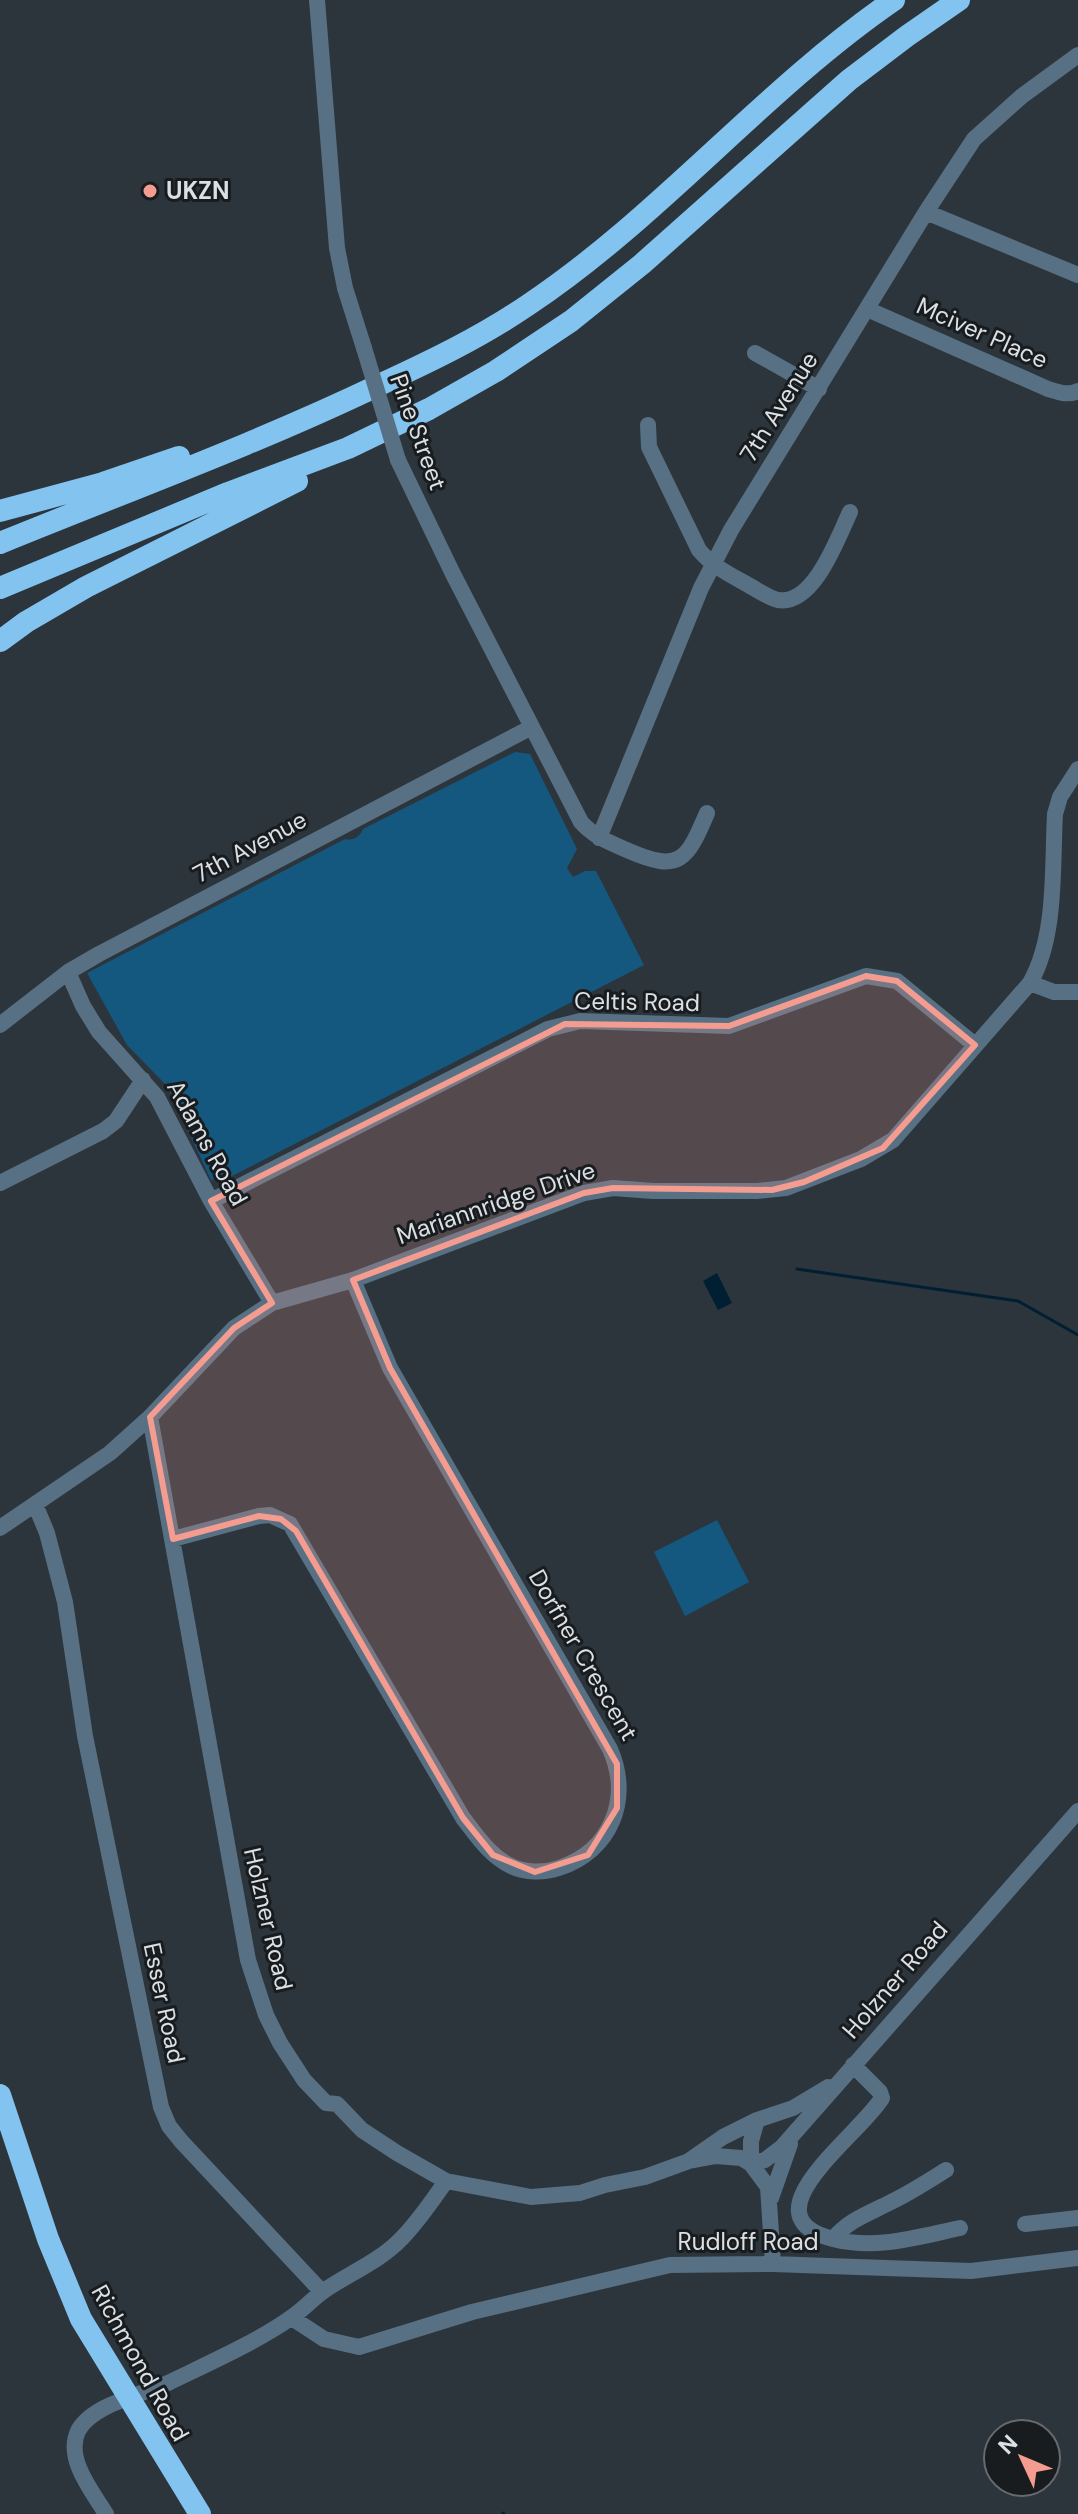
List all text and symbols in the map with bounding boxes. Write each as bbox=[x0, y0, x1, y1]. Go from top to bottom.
place label: UKZN bbox=[166, 175, 229, 206]
marker: UKZN bbox=[141, 182, 159, 200]
street label: Mciver Place bbox=[912, 290, 1053, 375]
street label: 7th Avenue bbox=[733, 346, 825, 468]
street label: Pine Street bbox=[383, 369, 454, 494]
street label: 7th Avenue bbox=[188, 804, 312, 889]
street label: Celtis Road bbox=[574, 985, 700, 1018]
street label: Adams Road bbox=[160, 1074, 255, 1211]
street label: Mariannridge Drive bbox=[392, 1154, 599, 1251]
street label: Dorfner Crescent bbox=[522, 1564, 645, 1746]
street label: Holzner Road bbox=[237, 1845, 300, 1993]
street label: Holzner Road bbox=[835, 1915, 954, 2045]
street label: Esser Road bbox=[137, 1940, 192, 2066]
street label: Rudloff Road bbox=[677, 2226, 819, 2257]
street label: Richmond Road bbox=[85, 2279, 196, 2446]
north arrow bbox=[982, 2418, 1062, 2498]
text: N bbox=[992, 2429, 1024, 2460]

